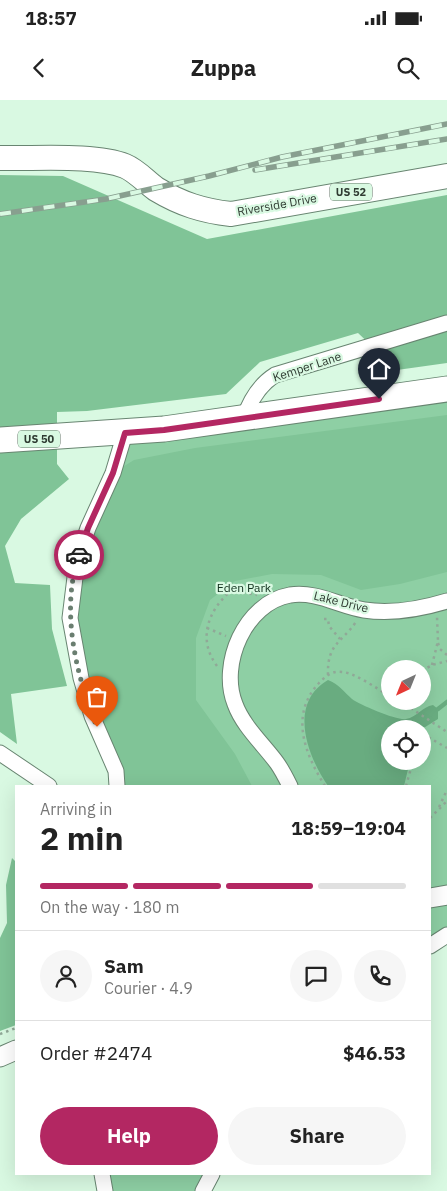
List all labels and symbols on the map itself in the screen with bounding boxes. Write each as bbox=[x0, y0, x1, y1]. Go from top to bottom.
road number: US 52 bbox=[330, 184, 372, 200]
street label: Riverside Drive bbox=[236, 190, 318, 219]
street label: Kemper Lane bbox=[271, 348, 343, 385]
pin bbox=[358, 348, 400, 399]
road number: US 50 bbox=[18, 430, 60, 448]
courier bbox=[54, 530, 104, 580]
park label: Eden Park bbox=[217, 580, 272, 595]
street label: Lake Drive bbox=[312, 587, 370, 616]
north arrow bbox=[381, 660, 431, 710]
pin bbox=[76, 676, 118, 727]

